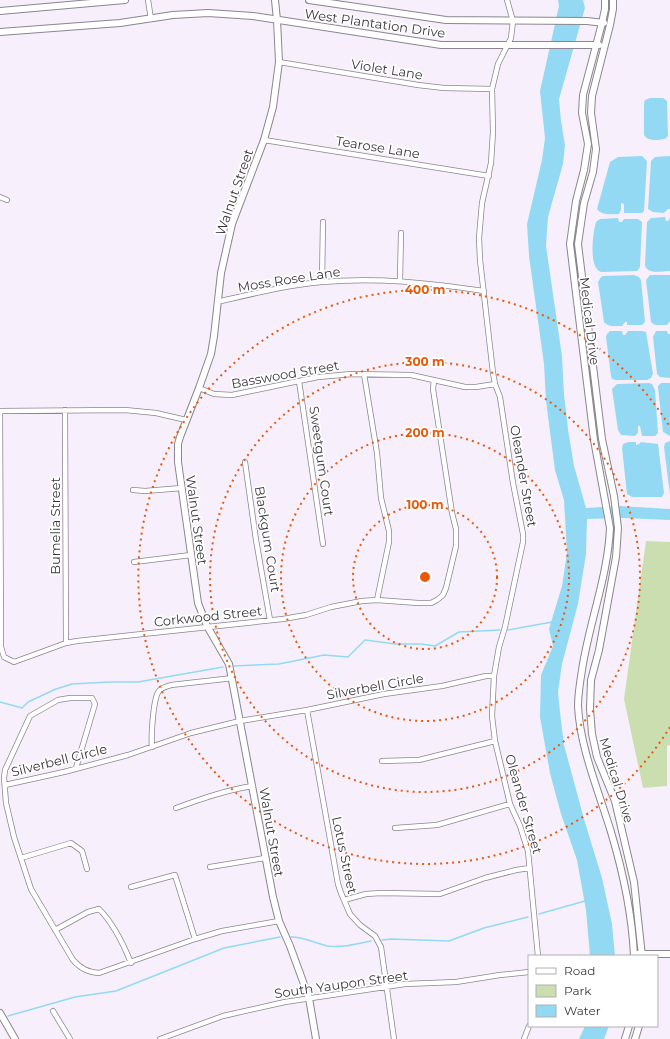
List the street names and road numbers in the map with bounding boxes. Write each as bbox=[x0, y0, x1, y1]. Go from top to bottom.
street label: West Plantation Drive bbox=[304, 5, 446, 41]
street label: Violet Lane bbox=[350, 55, 424, 83]
street label: Tearose Lane bbox=[335, 132, 421, 162]
street label: Walnut Street bbox=[212, 147, 256, 237]
street label: Moss Rose Lane bbox=[236, 263, 342, 295]
street label: Medical Drive bbox=[577, 276, 603, 366]
street label: Basswood Street bbox=[230, 357, 340, 391]
street label: Sweetgum Court bbox=[306, 405, 338, 517]
street label: Oleander Street bbox=[507, 424, 541, 528]
street label: Walnut Street bbox=[183, 474, 211, 566]
street label: Bumelia Street bbox=[47, 477, 63, 575]
street label: Blackgum Court bbox=[252, 485, 284, 593]
street label: Corkwood Street bbox=[153, 602, 263, 630]
street label: Silverbell Circle bbox=[325, 670, 425, 702]
street label: Medical Drive bbox=[596, 735, 638, 825]
street label: Silverbell Circle bbox=[9, 740, 109, 780]
street label: Oleander Street bbox=[502, 752, 546, 856]
street label: Walnut Street bbox=[256, 786, 288, 878]
street label: Lotus Street bbox=[329, 815, 361, 895]
street label: South Yaupon Street bbox=[273, 967, 409, 1001]

